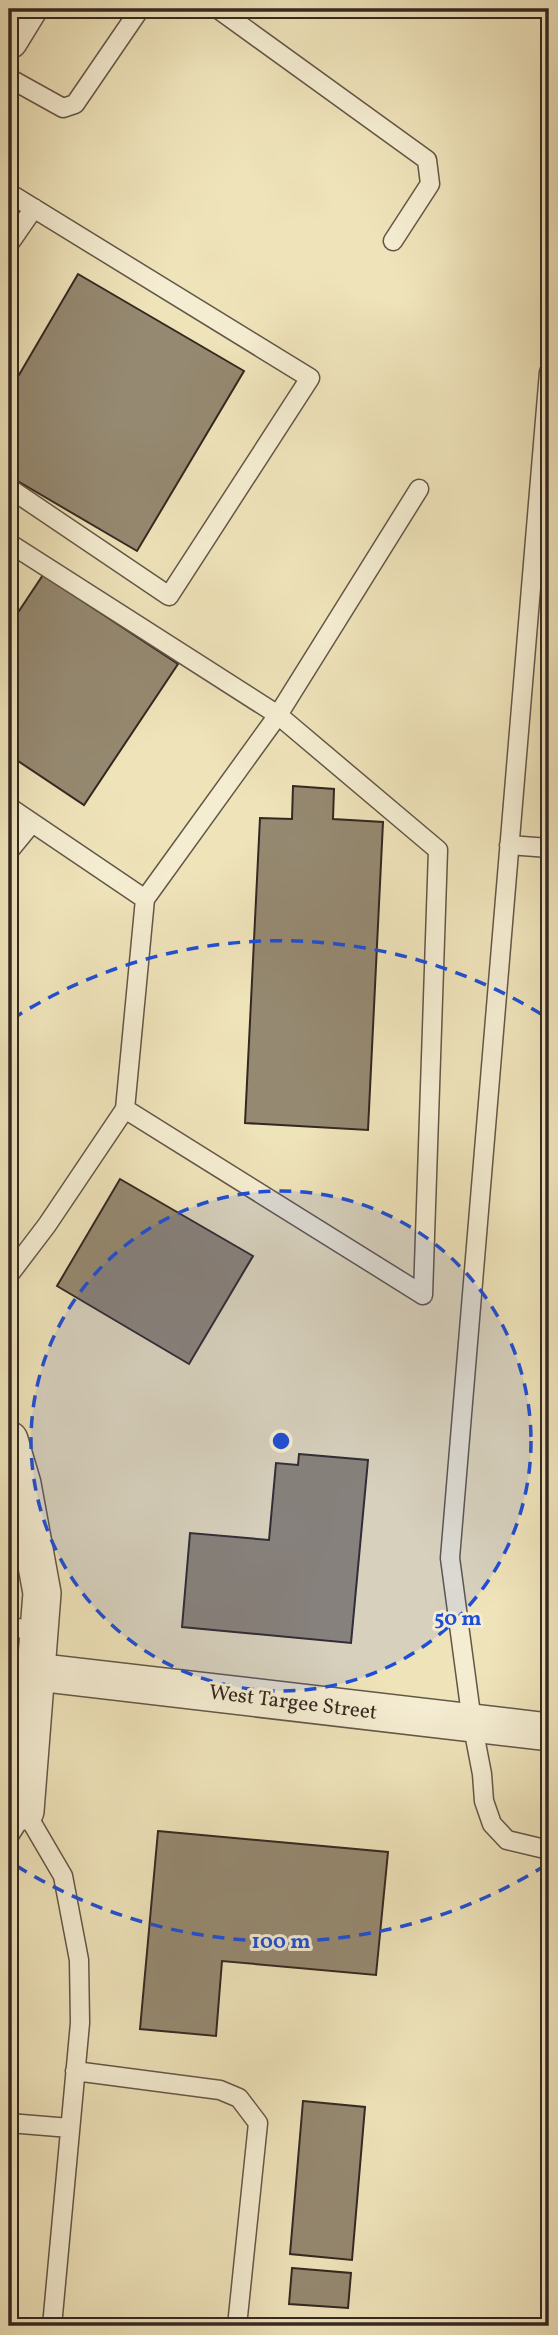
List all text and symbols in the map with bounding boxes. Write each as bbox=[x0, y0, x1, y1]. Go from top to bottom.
centre of rings bbox=[269, 1429, 293, 1453]
text: 50 m bbox=[434, 1605, 482, 1634]
street label: West Targee Street bbox=[207, 1678, 379, 1728]
text: 100 m bbox=[251, 1928, 311, 1957]

